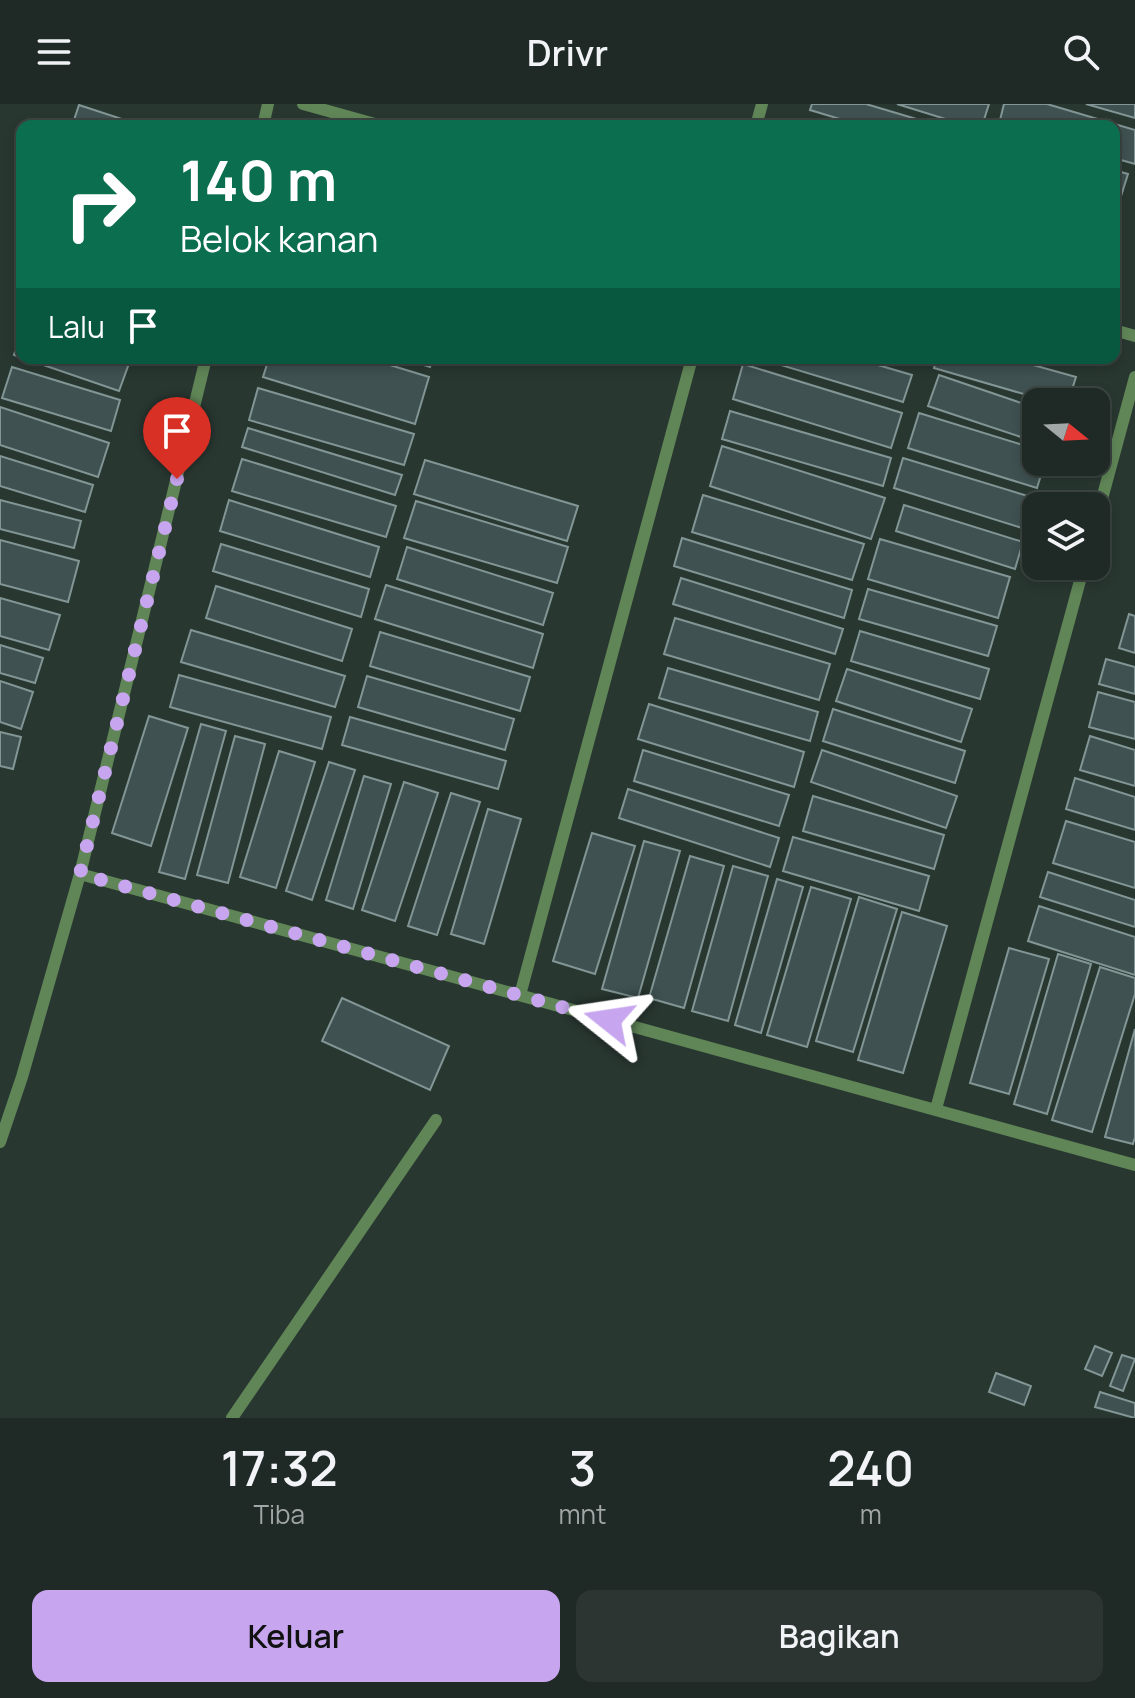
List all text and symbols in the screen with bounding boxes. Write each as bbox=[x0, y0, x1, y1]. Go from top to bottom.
text: Drivr bbox=[527, 28, 608, 77]
icon: menu bbox=[32, 30, 76, 74]
icon: search bbox=[1059, 30, 1103, 74]
text: 140 m bbox=[180, 141, 337, 218]
icon: right bbox=[48, 152, 152, 256]
text: Belok kanan bbox=[180, 214, 379, 263]
icon: arrive bbox=[121, 304, 165, 348]
text: Lalu bbox=[48, 306, 105, 347]
north arrow bbox=[1022, 388, 1110, 476]
map controls bbox=[1022, 388, 1110, 580]
pin bbox=[143, 397, 211, 479]
icon: arrive bbox=[155, 409, 199, 453]
button: layers bbox=[1022, 492, 1110, 580]
position arrow bbox=[567, 978, 651, 1062]
text: 17:32 bbox=[221, 1435, 338, 1500]
text: 3 bbox=[569, 1435, 596, 1500]
text: 240 bbox=[827, 1435, 914, 1500]
text: Tiba bbox=[254, 1496, 305, 1532]
text: mnt bbox=[558, 1496, 606, 1532]
text: m bbox=[860, 1496, 882, 1532]
button: Keluar bbox=[32, 1590, 560, 1682]
button: Bagikan bbox=[576, 1590, 1103, 1682]

